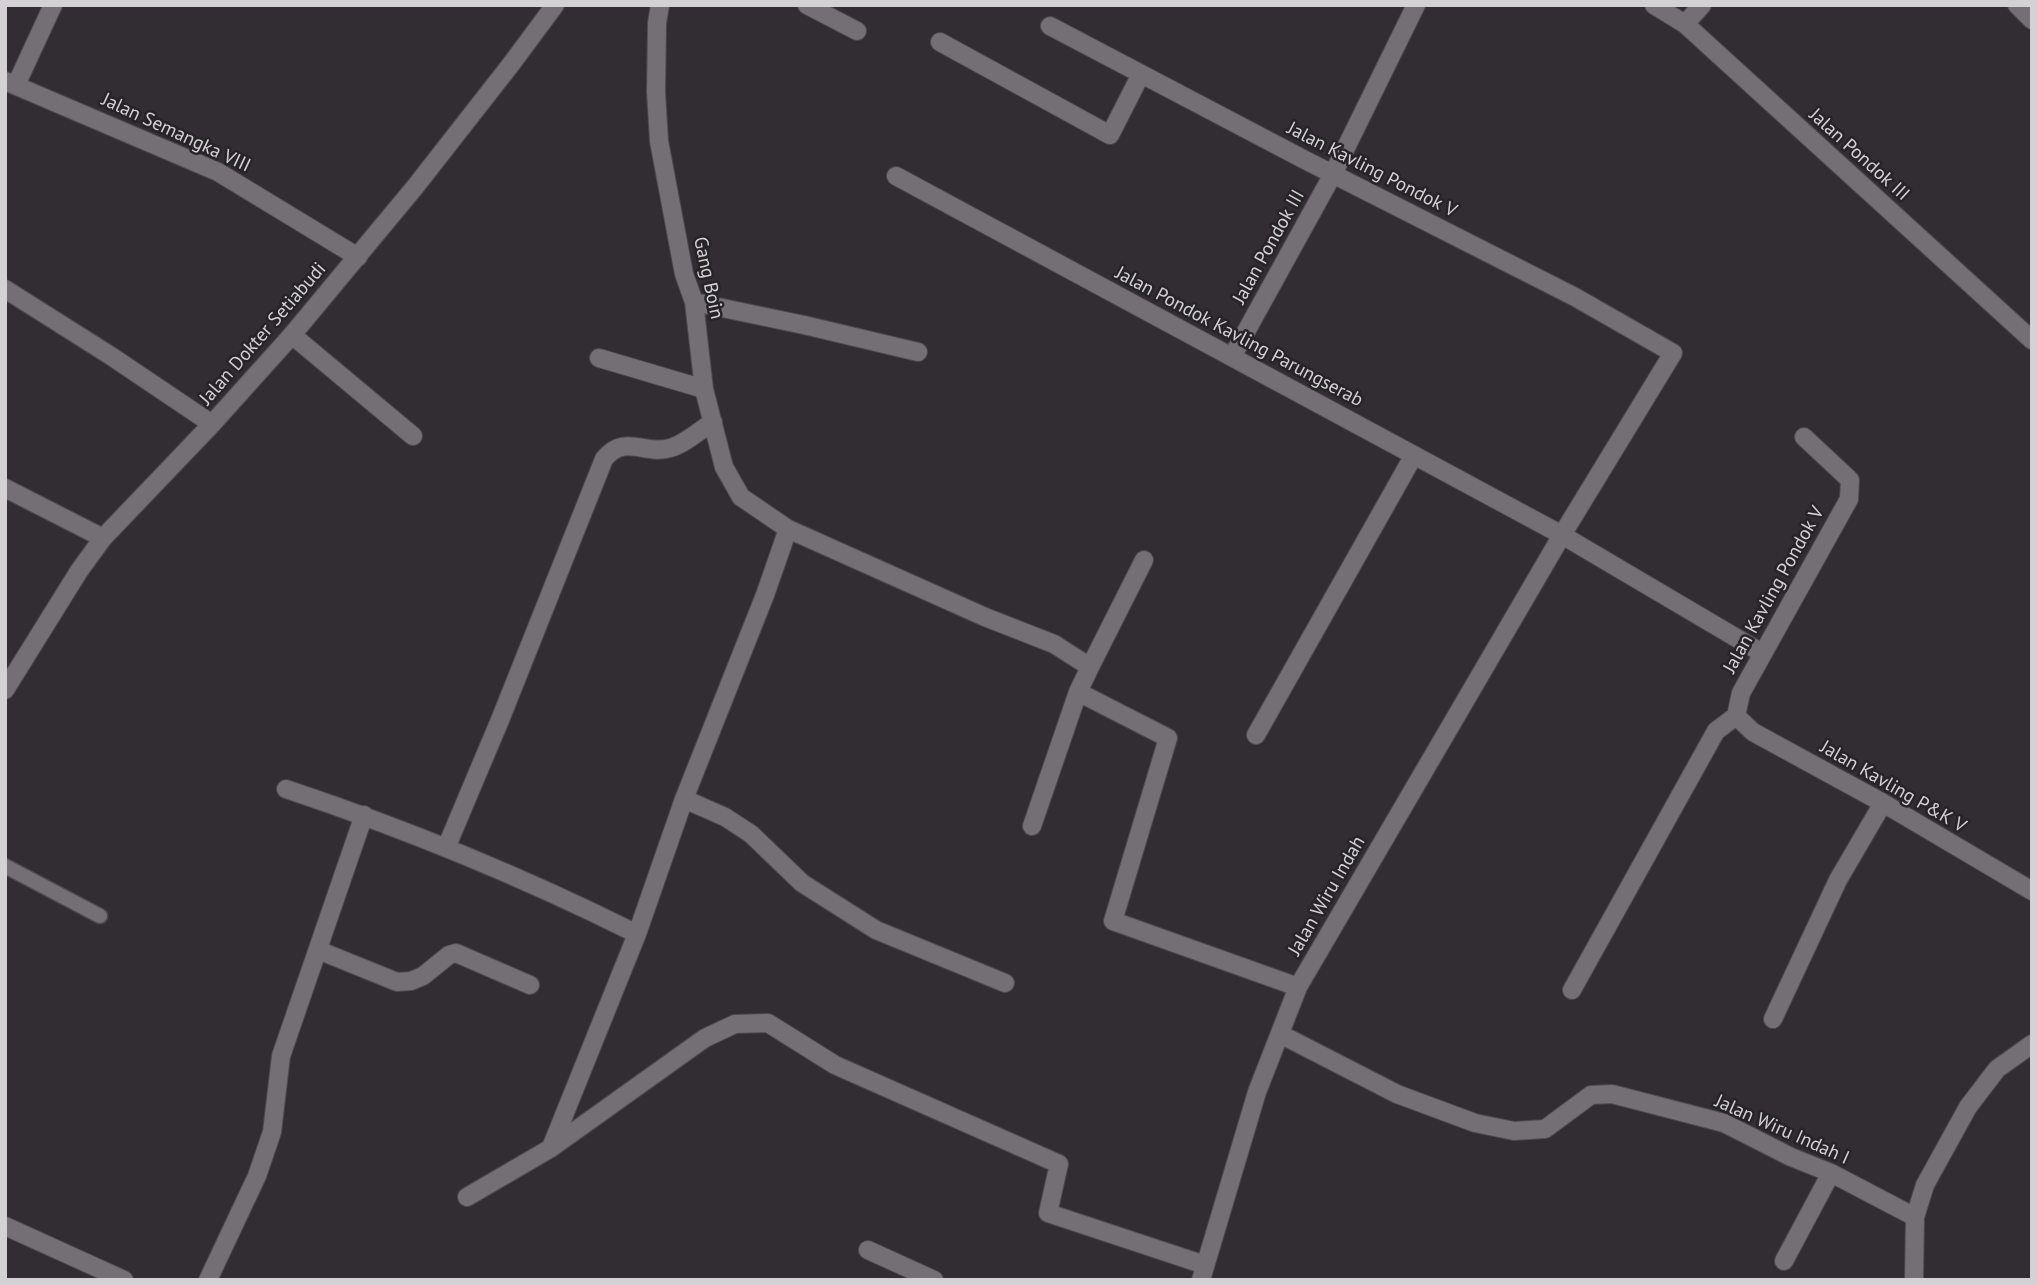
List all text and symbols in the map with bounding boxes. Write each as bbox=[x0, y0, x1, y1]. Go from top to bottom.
street label: Jalan Semangka VIII bbox=[98, 89, 254, 177]
street label: Jalan Pondok III bbox=[1804, 104, 1914, 206]
street label: Jalan Kavling Pondok V bbox=[1283, 117, 1461, 223]
street label: Jalan Pondok III bbox=[1228, 186, 1310, 308]
street label: Gang Boin bbox=[688, 235, 728, 321]
street label: Jalan Dokter Setiabudi bbox=[195, 258, 331, 410]
street label: Jalan Pondok Kavling Parungserab bbox=[1111, 262, 1367, 412]
street label: Jalan Kavling Pondok V bbox=[1719, 503, 1829, 677]
street label: Jalan Kavling P&K V bbox=[1816, 736, 1970, 838]
street label: Jalan Wiru Indah bbox=[1284, 832, 1370, 960]
street label: Jalan Wiru Indah I bbox=[1711, 1090, 1853, 1170]

